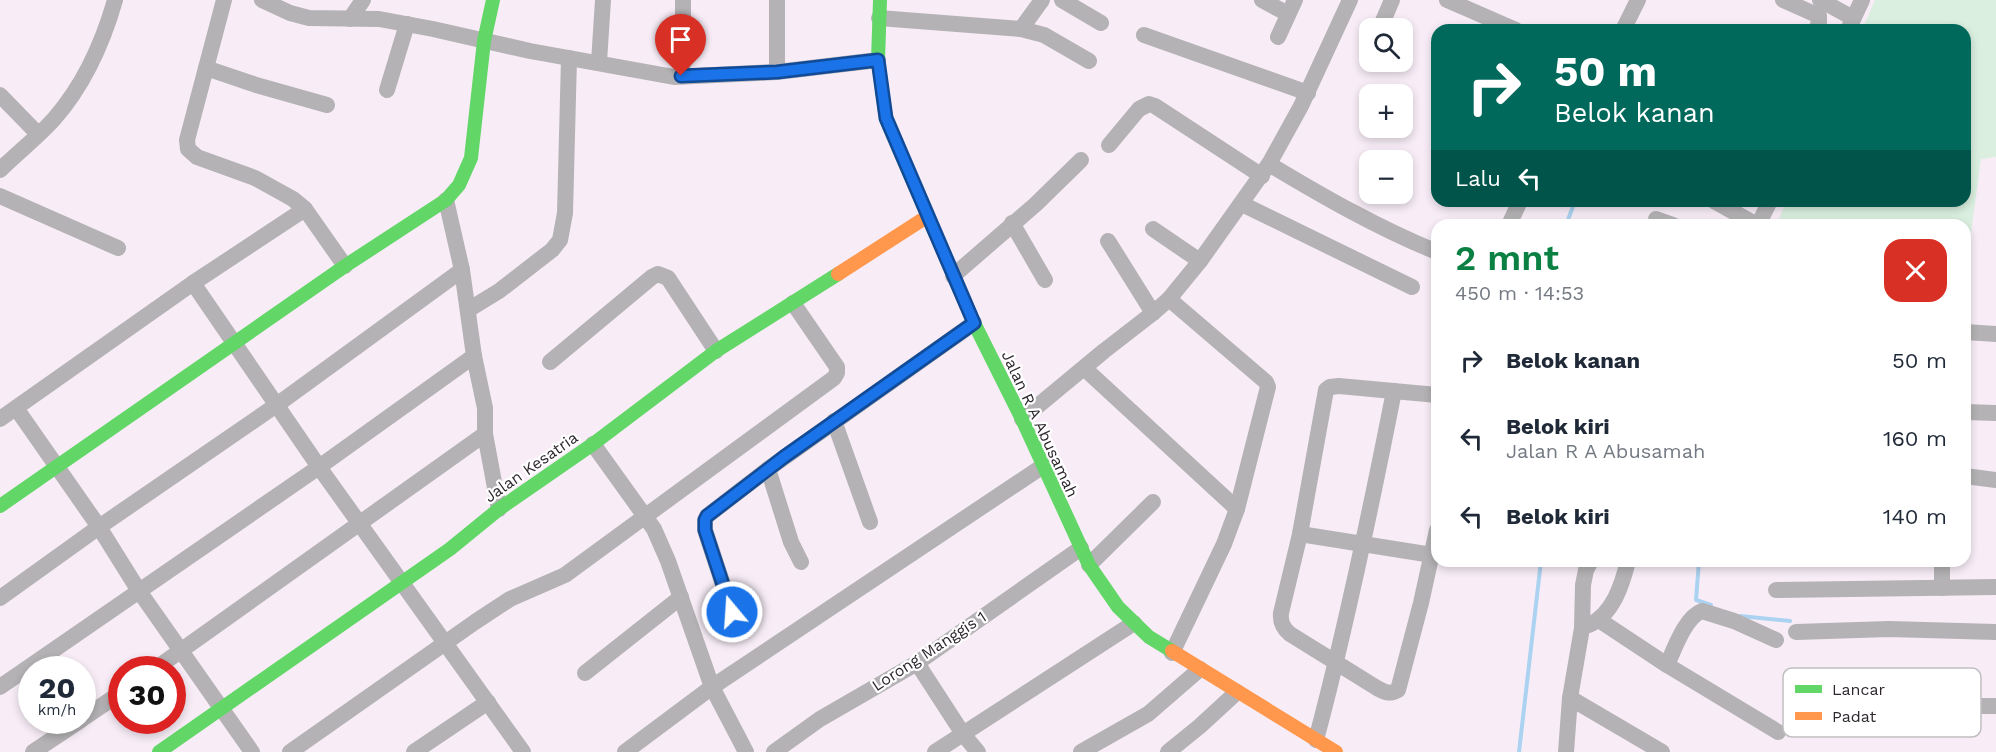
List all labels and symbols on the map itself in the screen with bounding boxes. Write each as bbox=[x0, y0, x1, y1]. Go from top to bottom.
pin bbox=[655, 14, 706, 76]
street label: Jalan R A Abusamah bbox=[998, 348, 1082, 500]
street label: Jalan Kesatria bbox=[481, 428, 581, 506]
position arrow bbox=[700, 580, 764, 644]
street label: Lorong Manggis 1 bbox=[868, 607, 990, 695]
speed limit sign: 30 bbox=[108, 656, 186, 734]
legend bbox=[1783, 668, 1981, 737]
text: Lancar bbox=[1832, 680, 1886, 699]
text: Padat bbox=[1832, 707, 1877, 726]

